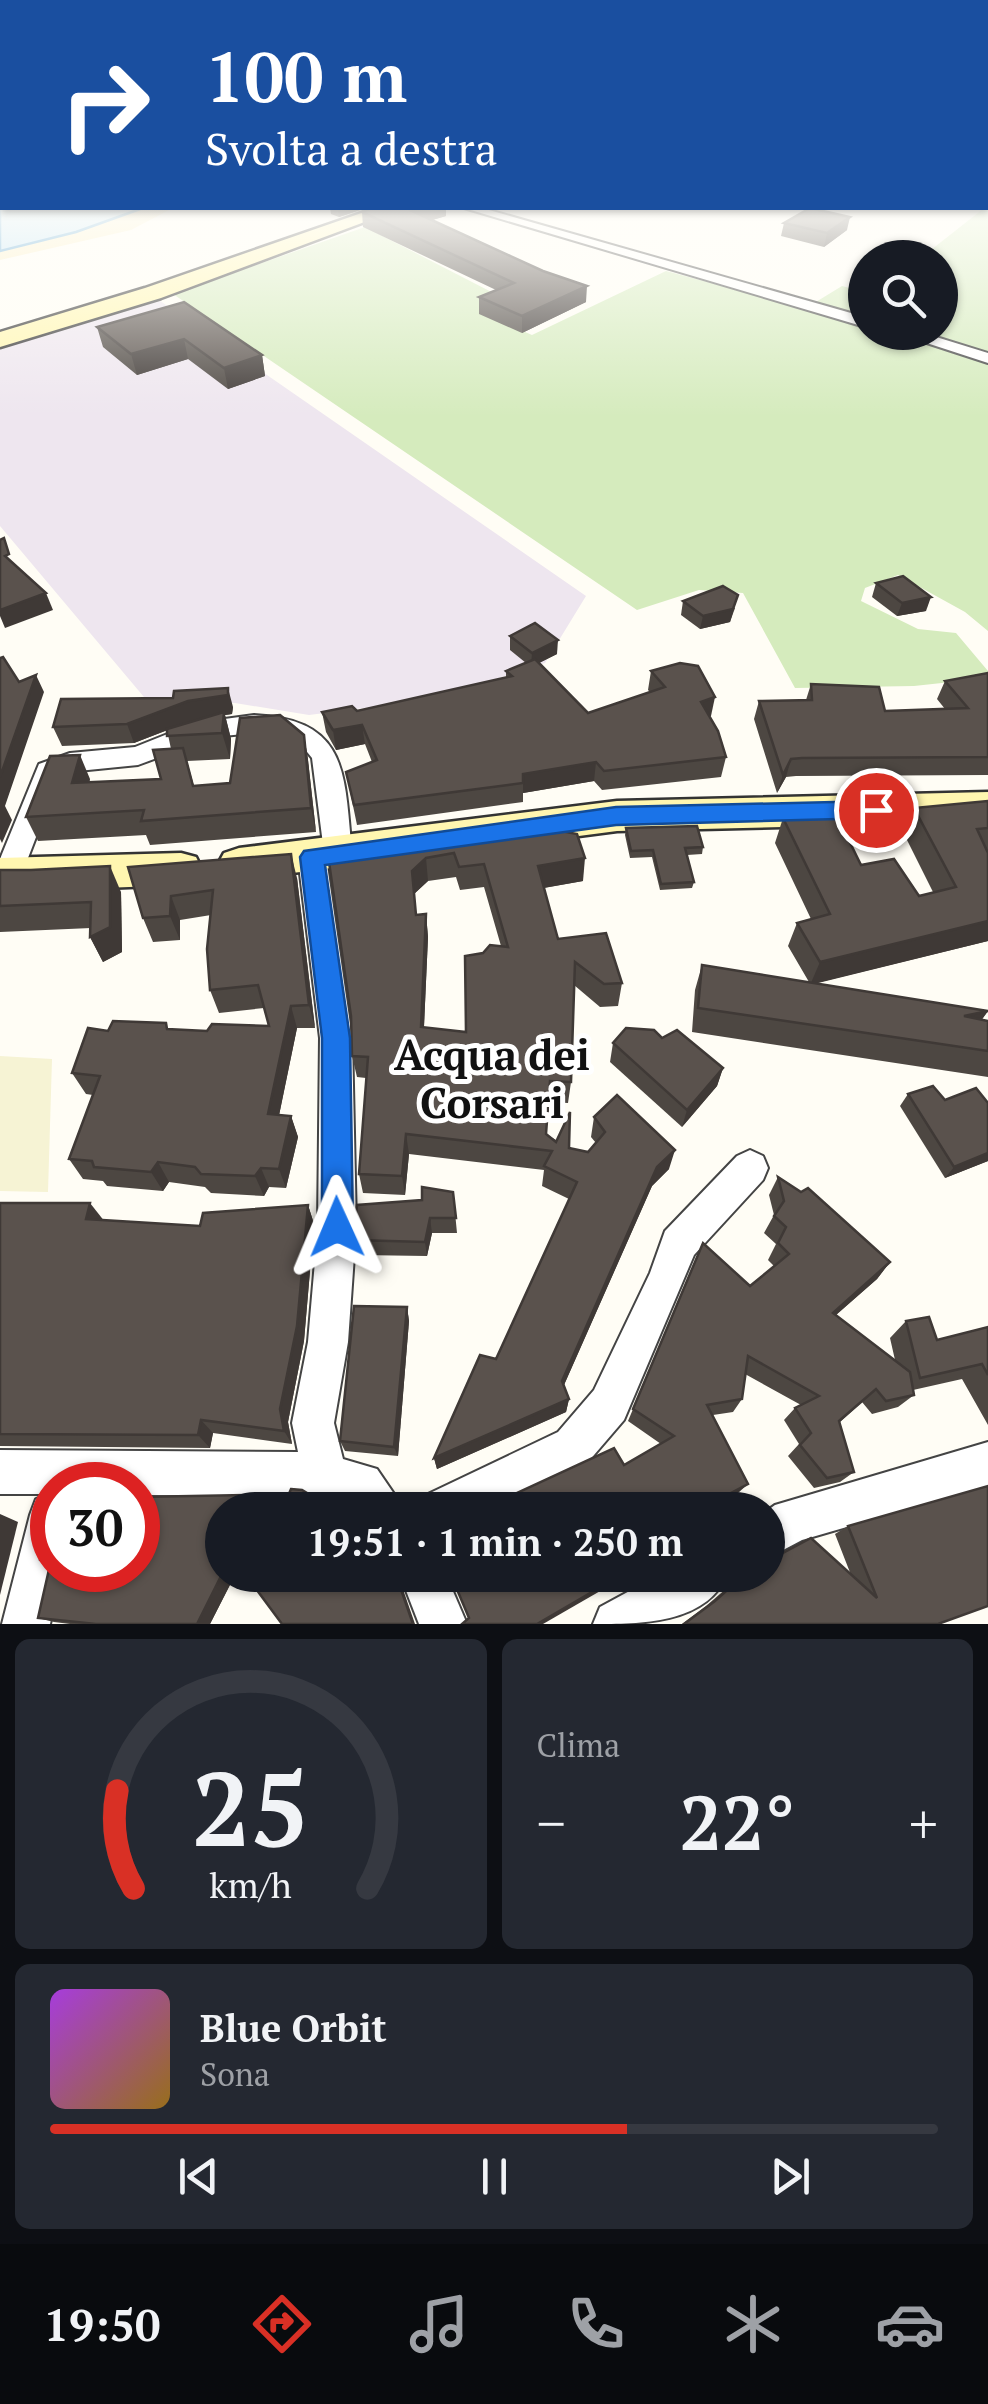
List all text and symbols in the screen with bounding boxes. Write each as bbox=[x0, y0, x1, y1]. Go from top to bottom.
text: 100 m bbox=[205, 29, 407, 122]
icon: right bbox=[40, 40, 170, 170]
text: Svolta a destra bbox=[205, 118, 497, 178]
map controls bbox=[848, 240, 958, 350]
button: search bbox=[848, 240, 958, 350]
pin bbox=[834, 768, 919, 853]
icon: arrive bbox=[849, 783, 904, 838]
district label: Acqua dei Corsari bbox=[394, 1026, 590, 1130]
position arrow bbox=[285, 1175, 389, 1279]
speed limit sign: 30 bbox=[30, 1462, 160, 1592]
text: 19:51 · 1 min · 250 m bbox=[307, 1517, 683, 1567]
text: Clima bbox=[537, 1724, 620, 1766]
text: 25 bbox=[192, 1738, 310, 1876]
text: 22° bbox=[679, 1772, 795, 1871]
text: − bbox=[537, 1786, 566, 1859]
text: + bbox=[909, 1786, 938, 1859]
text: km/h bbox=[209, 1861, 292, 1908]
text: Blue Orbit bbox=[200, 2003, 387, 2053]
text: Sona bbox=[200, 2053, 270, 2095]
icon: previous bbox=[171, 2149, 226, 2204]
icon: pause bbox=[467, 2149, 522, 2204]
icon: next bbox=[763, 2149, 818, 2204]
icon: directions bbox=[247, 2289, 317, 2359]
icon: music bbox=[404, 2289, 474, 2359]
icon: phone bbox=[561, 2289, 631, 2359]
icon: climate bbox=[718, 2289, 788, 2359]
icon: car bbox=[875, 2289, 945, 2359]
text: 19:50 bbox=[43, 2294, 161, 2354]

